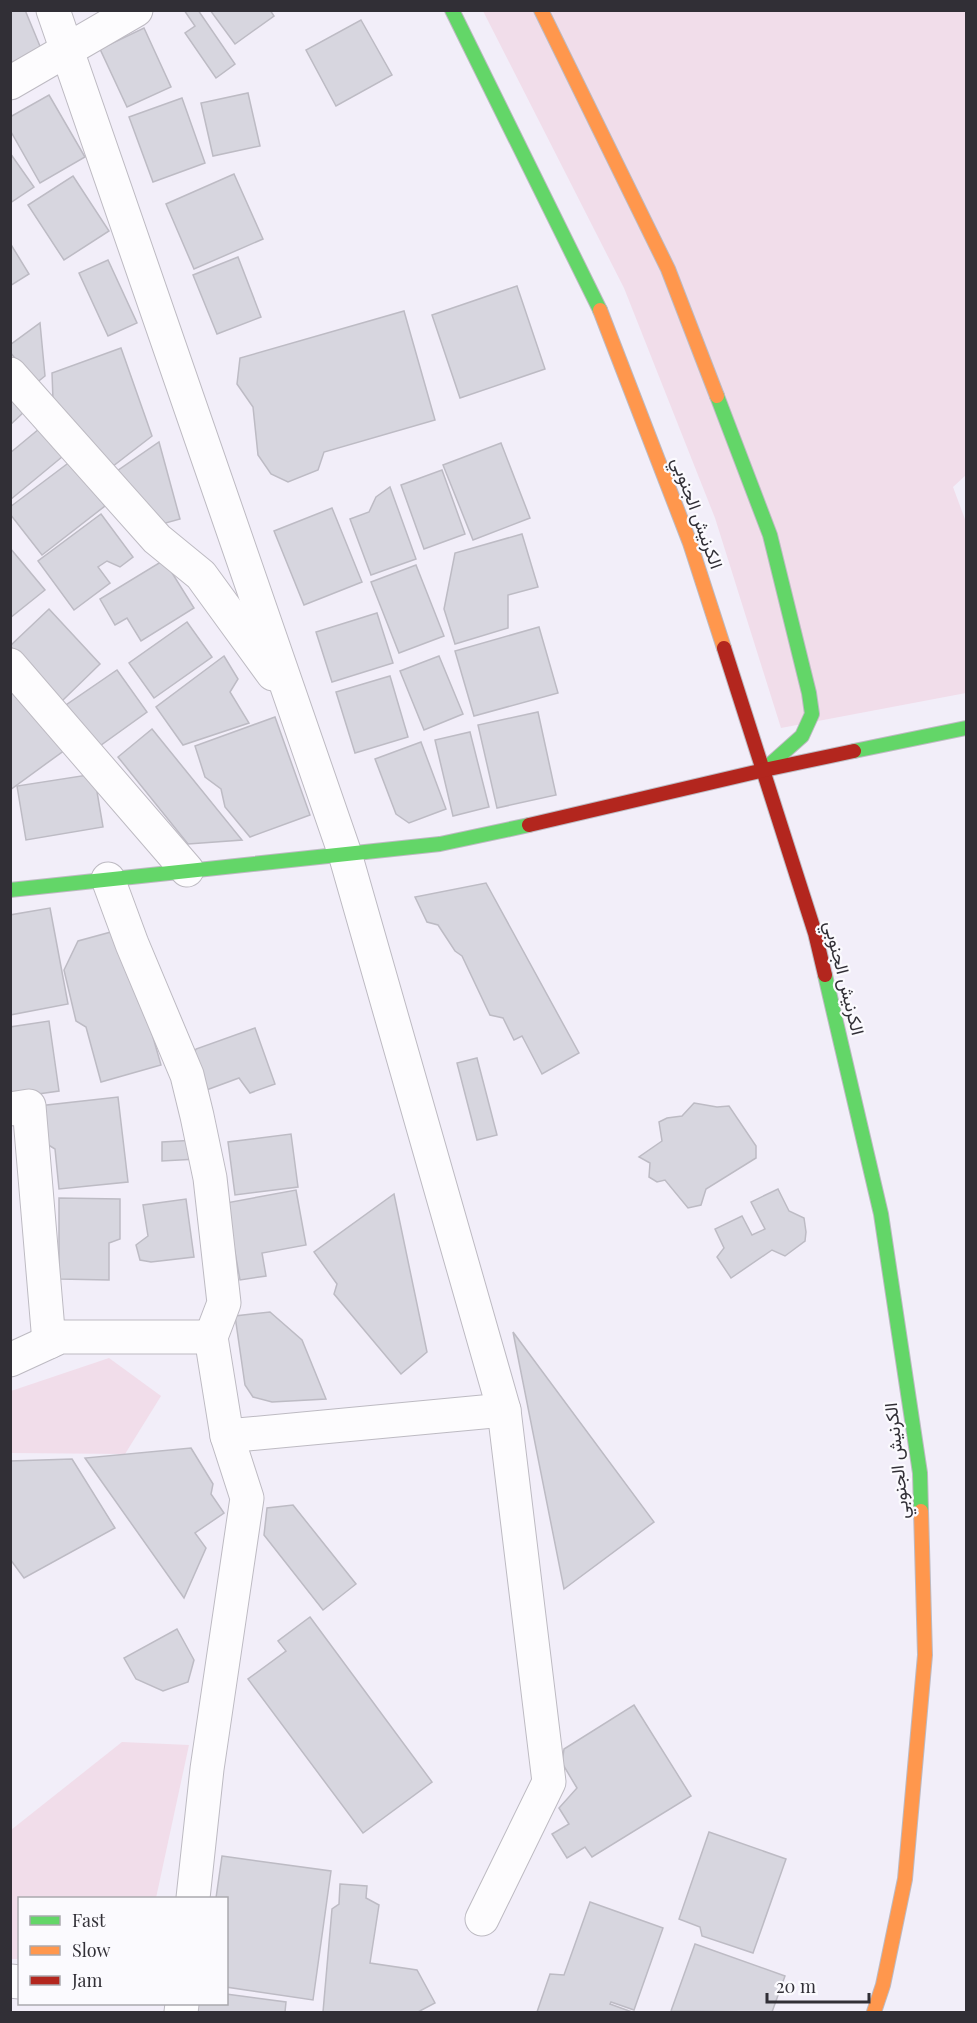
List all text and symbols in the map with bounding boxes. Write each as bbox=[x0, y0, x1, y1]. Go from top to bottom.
street label: الكرنيش الجنوبي bbox=[663, 454, 729, 573]
street label: الكرنيش الجنوبي bbox=[815, 918, 871, 1038]
street label: الكرنيش الجنوبي bbox=[878, 1401, 918, 1521]
legend bbox=[18, 1897, 228, 2005]
text: Fast bbox=[72, 1908, 106, 1932]
text: Slow bbox=[72, 1938, 110, 1962]
scale bar bbox=[767, 1966, 869, 2004]
text: Jam bbox=[71, 1968, 102, 1992]
text: 20 m bbox=[776, 1974, 816, 1998]

